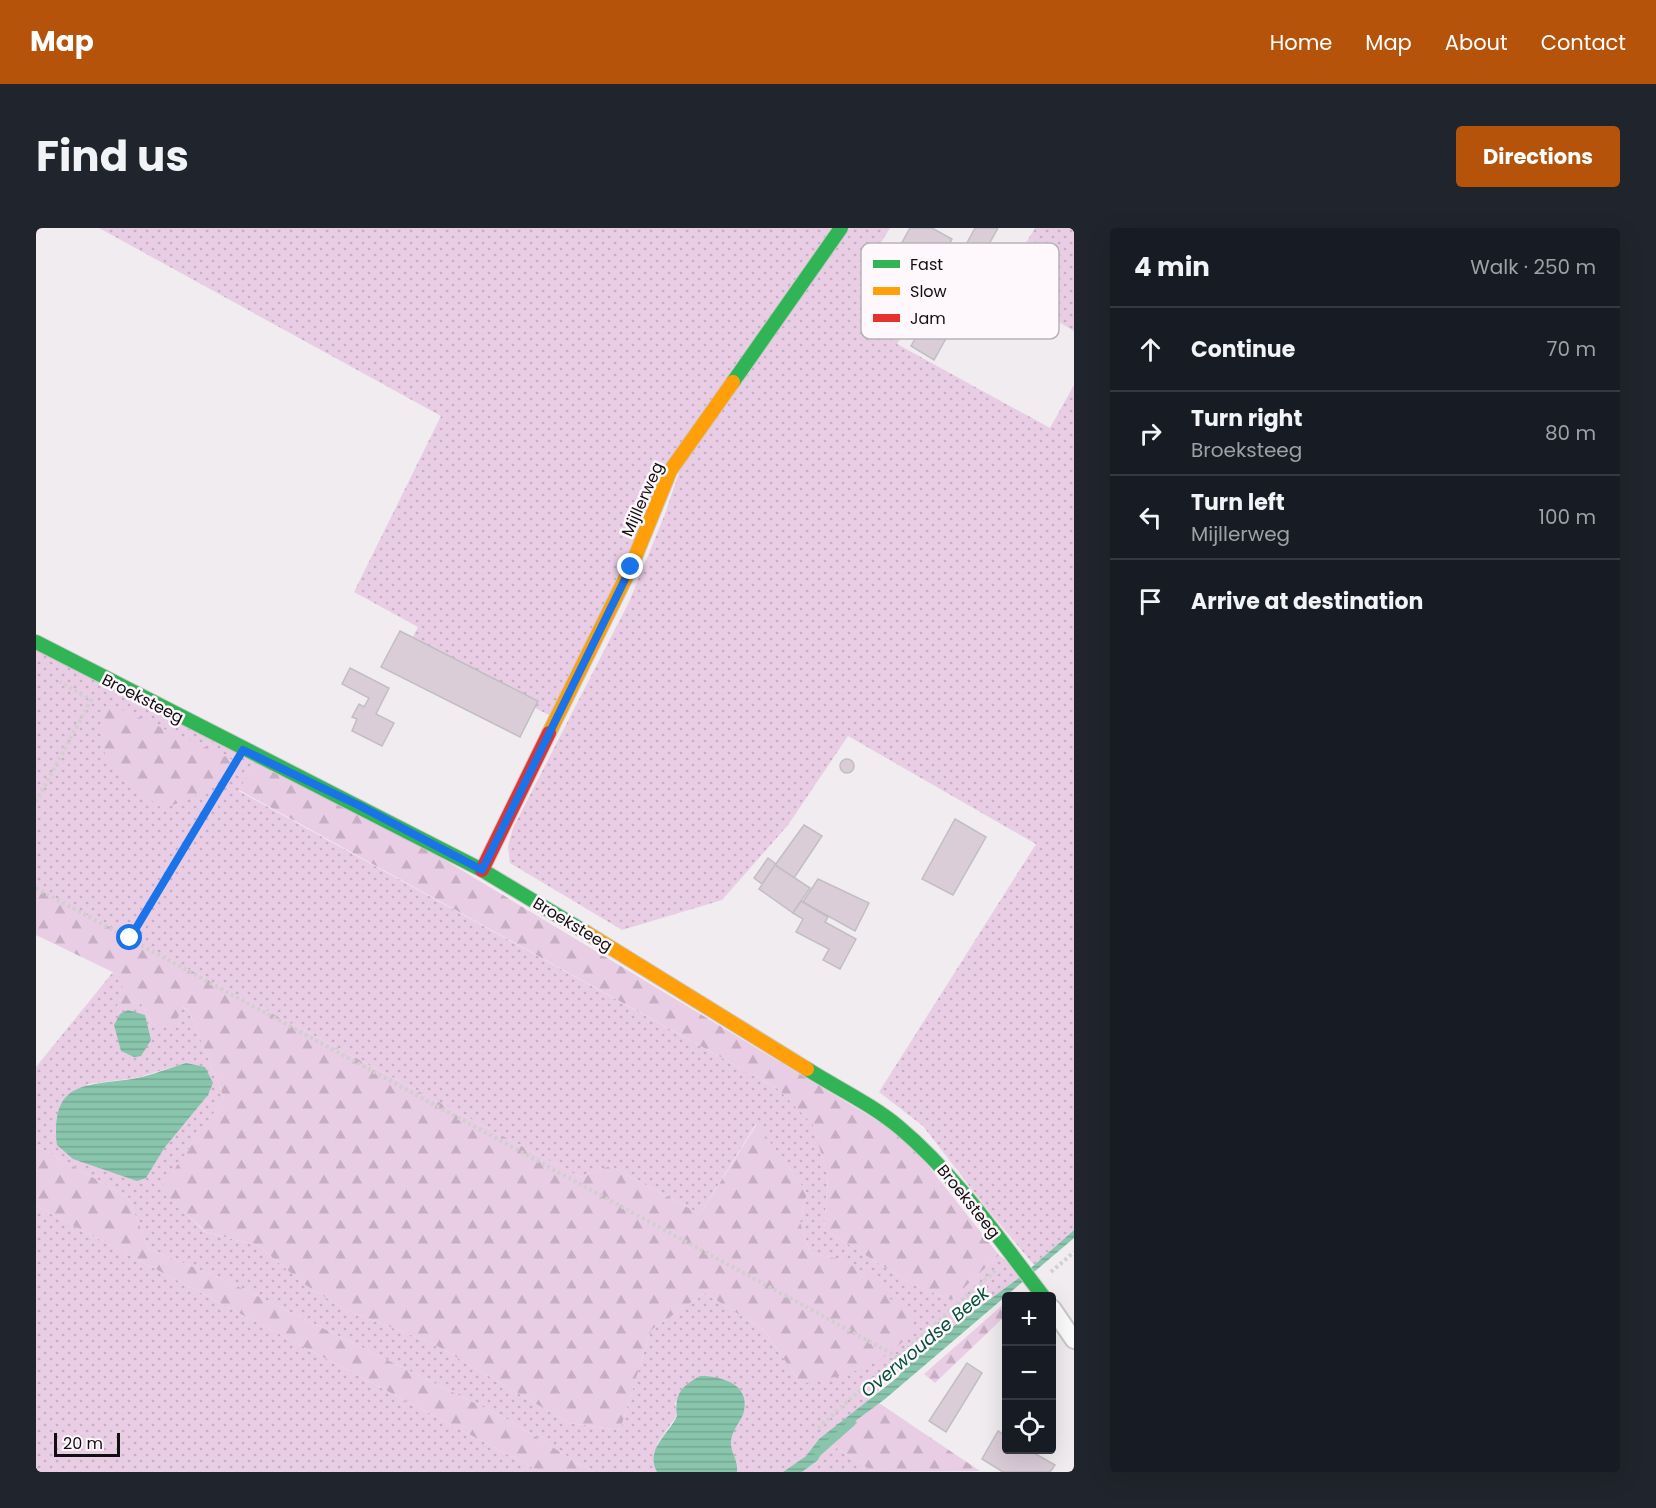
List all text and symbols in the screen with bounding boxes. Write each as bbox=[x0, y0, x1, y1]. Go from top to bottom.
text: Map bbox=[30, 22, 94, 61]
text: Home bbox=[1270, 28, 1332, 57]
text: Map bbox=[1365, 28, 1412, 57]
text: About bbox=[1445, 28, 1508, 57]
text: Contact bbox=[1541, 28, 1626, 57]
button: Directions bbox=[1456, 126, 1620, 187]
text: Find us bbox=[36, 127, 189, 186]
legend bbox=[861, 243, 1059, 339]
text: 4 min bbox=[1134, 249, 1210, 285]
text: Fast bbox=[910, 253, 943, 276]
text: Walk · 250 m bbox=[1470, 253, 1596, 281]
text: Slow bbox=[910, 280, 947, 303]
text: Jam bbox=[910, 307, 946, 330]
icon: ahead bbox=[1134, 333, 1167, 366]
text: Continue bbox=[1191, 334, 1295, 365]
text: 70 m bbox=[1547, 335, 1596, 363]
text: Turn right bbox=[1191, 403, 1302, 434]
icon: right bbox=[1134, 417, 1167, 450]
text: 80 m bbox=[1545, 419, 1596, 447]
text: Broeksteeg bbox=[1191, 436, 1302, 464]
street label: Mijllerweg bbox=[616, 458, 669, 540]
text: Turn left bbox=[1191, 487, 1285, 518]
icon: left bbox=[1134, 501, 1167, 534]
text: 100 m bbox=[1539, 503, 1596, 531]
text: Mijllerweg bbox=[1191, 520, 1290, 548]
route end bbox=[617, 553, 643, 579]
icon: arrive bbox=[1134, 585, 1167, 618]
text: Arrive at destination bbox=[1191, 586, 1423, 617]
street label: Broeksteeg bbox=[98, 668, 188, 729]
street label: Broeksteeg bbox=[529, 892, 617, 957]
route start bbox=[116, 924, 142, 950]
street label: Broeksteeg bbox=[932, 1159, 1006, 1243]
water label: Overwoudse Beek bbox=[855, 1280, 995, 1403]
map controls bbox=[1002, 1292, 1056, 1454]
button: + bbox=[1002, 1292, 1056, 1346]
button: − bbox=[1002, 1346, 1056, 1400]
button: locate bbox=[1002, 1400, 1056, 1454]
scale bar bbox=[54, 1430, 120, 1458]
text: 20 m bbox=[63, 1432, 103, 1455]

